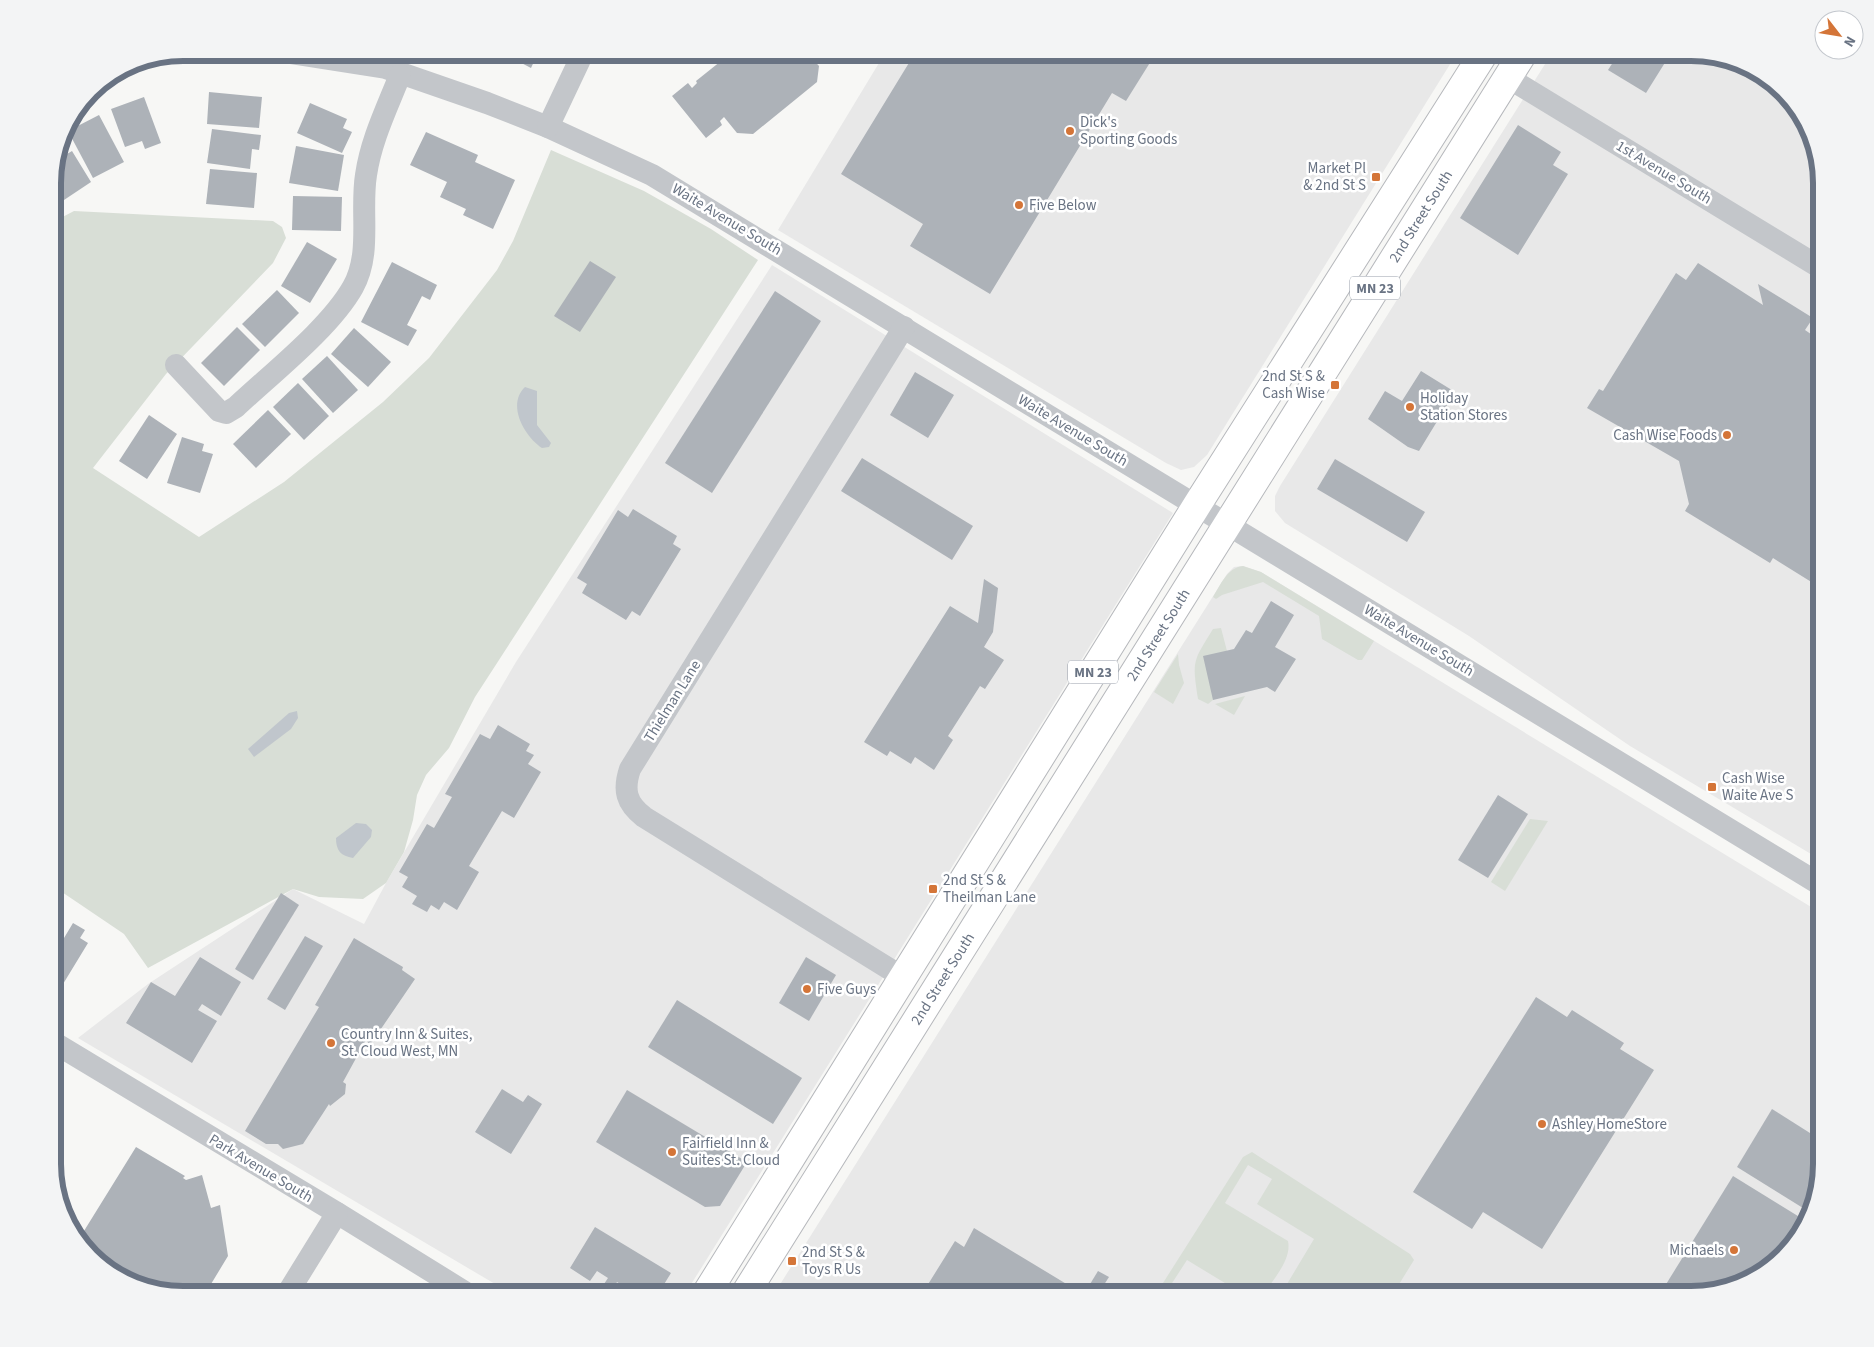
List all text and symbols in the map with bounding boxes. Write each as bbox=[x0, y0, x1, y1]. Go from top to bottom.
north arrow bbox=[1814, 10, 1864, 60]
text: N bbox=[1838, 32, 1860, 50]
place label: Dick's Sporting Goods bbox=[1080, 112, 1177, 150]
marker: Dick's Sporting Goods bbox=[1064, 125, 1076, 137]
street label: 1st Avenue South bbox=[1612, 136, 1716, 209]
place label: Market Pl & 2nd St S bbox=[1303, 158, 1366, 196]
street label: 2nd Street South bbox=[1384, 166, 1458, 267]
marker: Market Pl & 2nd St S bbox=[1370, 171, 1382, 183]
street label: Waite Avenue South bbox=[668, 178, 786, 261]
place label: Five Below bbox=[1029, 195, 1097, 216]
marker: Five Below bbox=[1013, 199, 1025, 211]
road number: MN 23 bbox=[1350, 276, 1400, 300]
place label: 2nd St S & Cash Wise bbox=[1262, 366, 1325, 404]
marker: 2nd St S & Cash Wise bbox=[1329, 379, 1341, 391]
place label: Holiday Station Stores bbox=[1420, 388, 1507, 426]
street label: Waite Avenue South bbox=[1014, 389, 1132, 472]
marker: Holiday Station Stores bbox=[1404, 401, 1416, 413]
place label: Cash Wise Foods bbox=[1613, 425, 1717, 446]
marker: Cash Wise Foods bbox=[1721, 429, 1733, 441]
street label: 2nd Street South bbox=[1122, 585, 1196, 685]
street label: Waite Avenue South bbox=[1360, 599, 1478, 682]
street label: Thielman Lane bbox=[639, 656, 706, 746]
road number: MN 23 bbox=[1068, 660, 1118, 684]
place label: Cash Wise Waite Ave S bbox=[1722, 768, 1794, 806]
marker: Cash Wise Waite Ave S bbox=[1706, 781, 1718, 793]
place label: 2nd St S & Theilman Lane bbox=[943, 870, 1036, 908]
marker: 2nd St S & Theilman Lane bbox=[927, 883, 939, 895]
street label: 2nd Street South bbox=[906, 929, 980, 1029]
place label: Five Guys bbox=[817, 979, 876, 1000]
marker: Five Guys bbox=[801, 983, 813, 995]
place label: Country Inn & Suites, St. Cloud West, MN bbox=[341, 1024, 472, 1062]
marker: Country Inn & Suites, St. Cloud West, MN bbox=[325, 1037, 337, 1049]
place label: Ashley HomeStore bbox=[1552, 1114, 1667, 1135]
marker: Ashley HomeStore bbox=[1536, 1118, 1548, 1130]
street label: Park Avenue South bbox=[205, 1129, 317, 1208]
place label: Fairfield Inn & Suites St. Cloud bbox=[682, 1133, 780, 1171]
marker: Fairfield Inn & Suites St. Cloud bbox=[666, 1146, 678, 1158]
place label: Michaels bbox=[1669, 1240, 1724, 1261]
place label: 2nd St S & Toys R Us bbox=[802, 1242, 865, 1280]
marker: Michaels bbox=[1728, 1244, 1740, 1256]
marker: 2nd St S & Toys R Us bbox=[786, 1255, 798, 1267]

